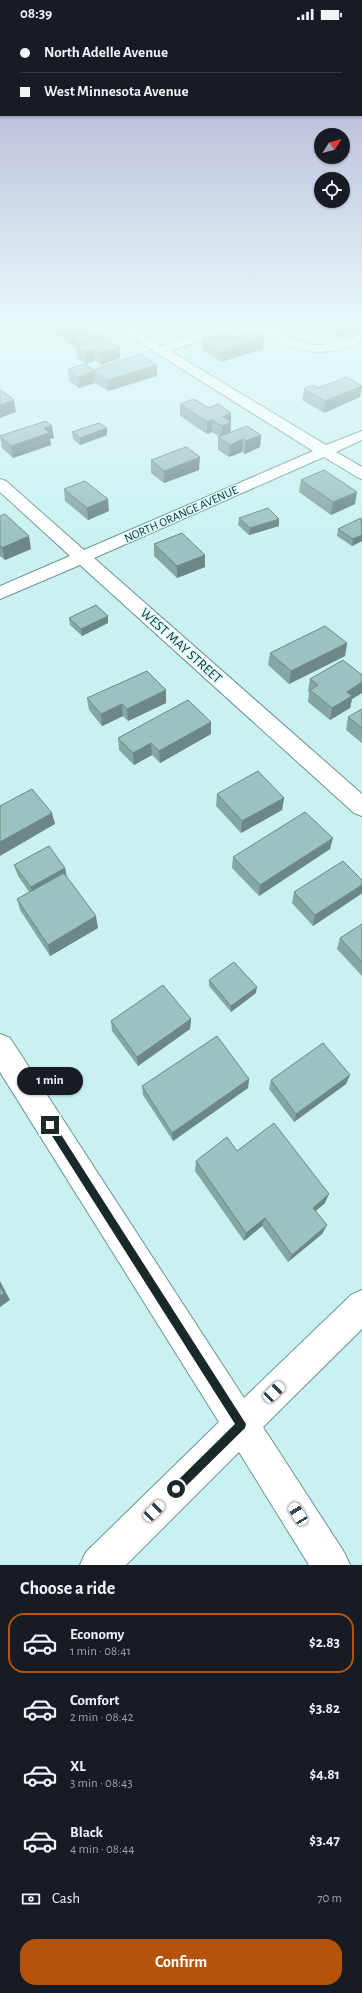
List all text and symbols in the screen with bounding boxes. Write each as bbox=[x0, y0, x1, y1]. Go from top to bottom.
text: 08:39 bbox=[20, 6, 52, 21]
text: North Adelle Avenue bbox=[44, 45, 168, 60]
text: West Minnesota Avenue bbox=[44, 84, 189, 99]
north arrow bbox=[314, 128, 350, 164]
map controls bbox=[314, 128, 350, 208]
button: locate bbox=[314, 172, 350, 208]
street label: NORTH ORANGE AVENUE bbox=[122, 483, 240, 544]
street label: WEST MAY STREET bbox=[138, 606, 225, 686]
callout: 1 min bbox=[17, 1067, 83, 1095]
text: 1 min bbox=[36, 1074, 64, 1087]
route end bbox=[41, 1116, 59, 1134]
car bbox=[261, 1379, 287, 1405]
route start bbox=[167, 1480, 185, 1498]
car bbox=[141, 1498, 167, 1524]
car bbox=[287, 1501, 309, 1527]
text: Choose a ride bbox=[20, 1580, 115, 1598]
icon: car bbox=[22, 1625, 58, 1661]
text: Economy bbox=[70, 1627, 124, 1642]
text: $2.83 bbox=[309, 1635, 340, 1650]
text: 1 min · 08:41 bbox=[70, 1645, 131, 1658]
icon: car bbox=[22, 1691, 58, 1727]
text: Comfort bbox=[70, 1693, 119, 1708]
text: $3.82 bbox=[309, 1701, 340, 1716]
text: 2 min · 08:42 bbox=[70, 1711, 134, 1724]
icon: car bbox=[22, 1757, 58, 1793]
text: XL bbox=[70, 1759, 86, 1774]
text: $4.81 bbox=[309, 1767, 340, 1782]
text: 3 min · 08:43 bbox=[70, 1777, 133, 1790]
icon: car bbox=[22, 1823, 58, 1859]
text: Black bbox=[70, 1825, 103, 1840]
text: $3.47 bbox=[309, 1833, 340, 1848]
text: 4 min · 08:44 bbox=[70, 1843, 134, 1856]
icon: cash bbox=[20, 1888, 42, 1910]
text: Cash bbox=[52, 1891, 80, 1906]
text: 70 m bbox=[317, 1892, 342, 1905]
button: Confirm bbox=[20, 1939, 342, 1985]

